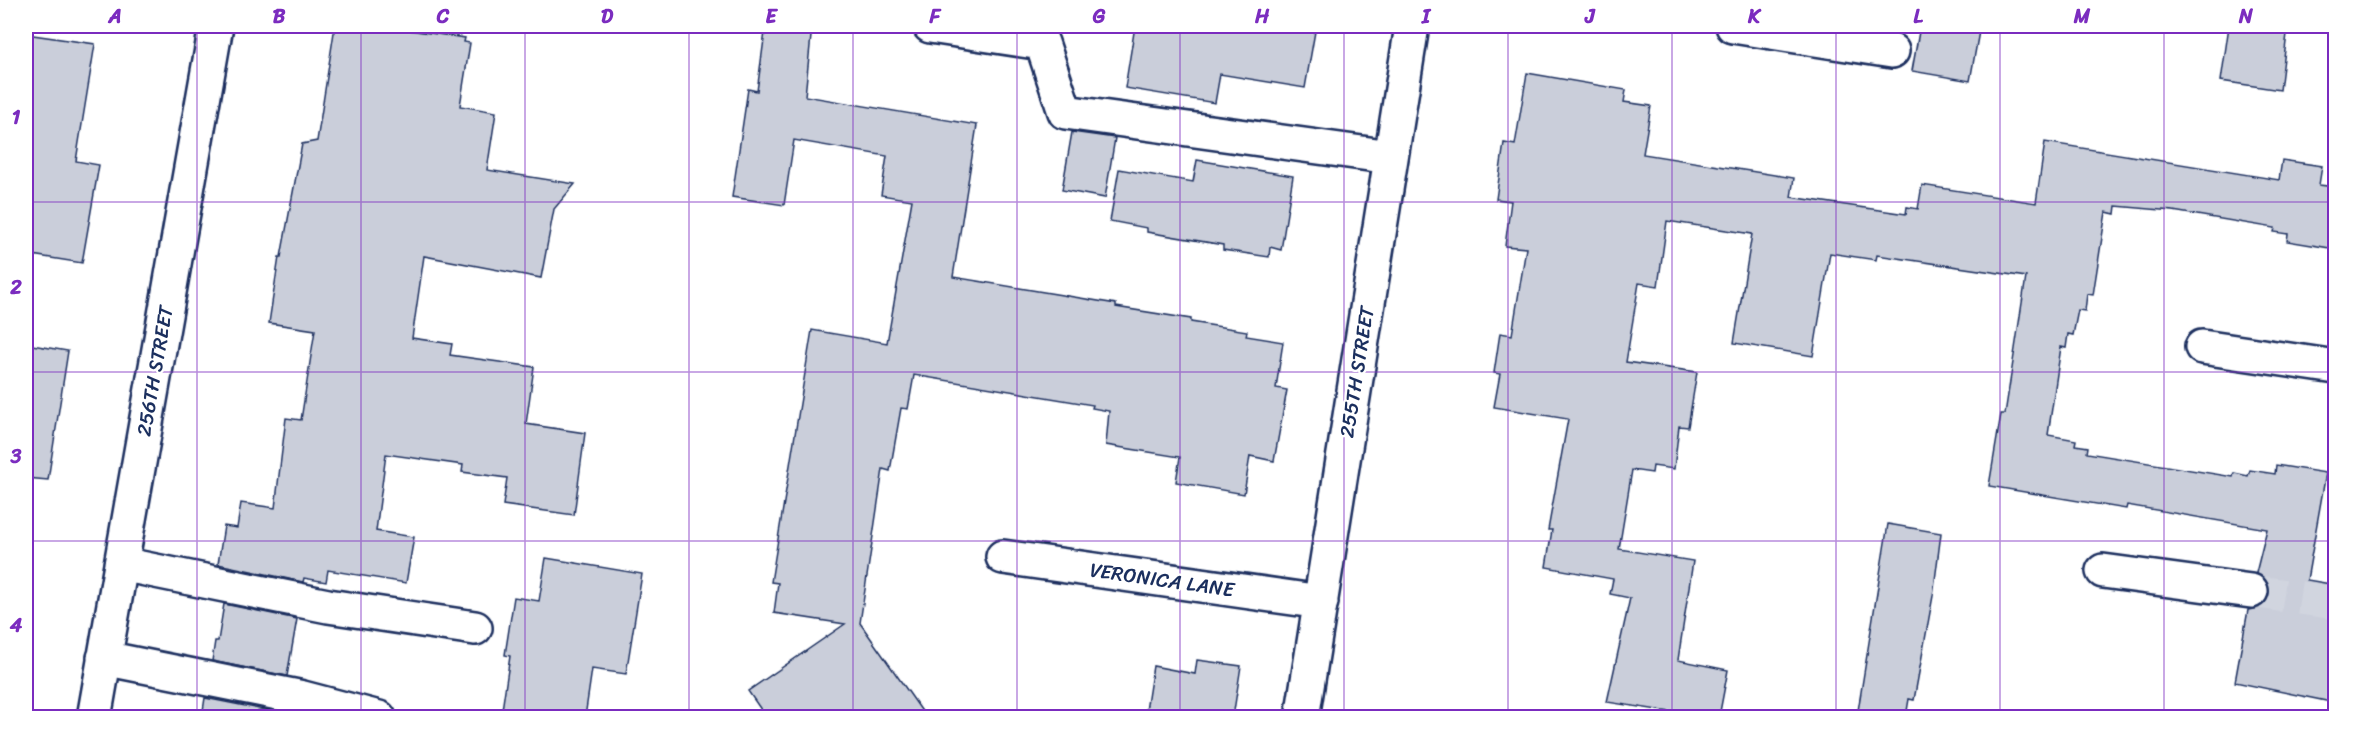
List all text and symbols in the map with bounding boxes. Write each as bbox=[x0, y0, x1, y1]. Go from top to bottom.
text: A bbox=[107, 0, 122, 34]
text: B bbox=[273, 0, 286, 34]
text: C bbox=[436, 0, 450, 34]
text: D bbox=[601, 0, 614, 34]
text: E bbox=[765, 0, 778, 34]
text: F bbox=[929, 0, 942, 34]
text: G bbox=[1092, 0, 1106, 34]
text: H bbox=[1254, 0, 1270, 34]
text: I bbox=[1421, 0, 1432, 34]
text: J bbox=[1584, 0, 1596, 34]
text: K bbox=[1747, 0, 1762, 34]
text: L bbox=[1913, 0, 1923, 34]
text: M bbox=[2073, 0, 2091, 34]
text: N bbox=[2238, 0, 2254, 34]
text: 1 bbox=[12, 100, 21, 135]
text: 2 bbox=[9, 270, 22, 305]
street label: 256TH STREET bbox=[126, 302, 184, 439]
street label: 255TH STREET bbox=[1329, 303, 1385, 440]
text: 3 bbox=[10, 439, 22, 474]
street label: VERONICA LANE bbox=[1088, 553, 1238, 608]
text: 4 bbox=[9, 608, 23, 643]

